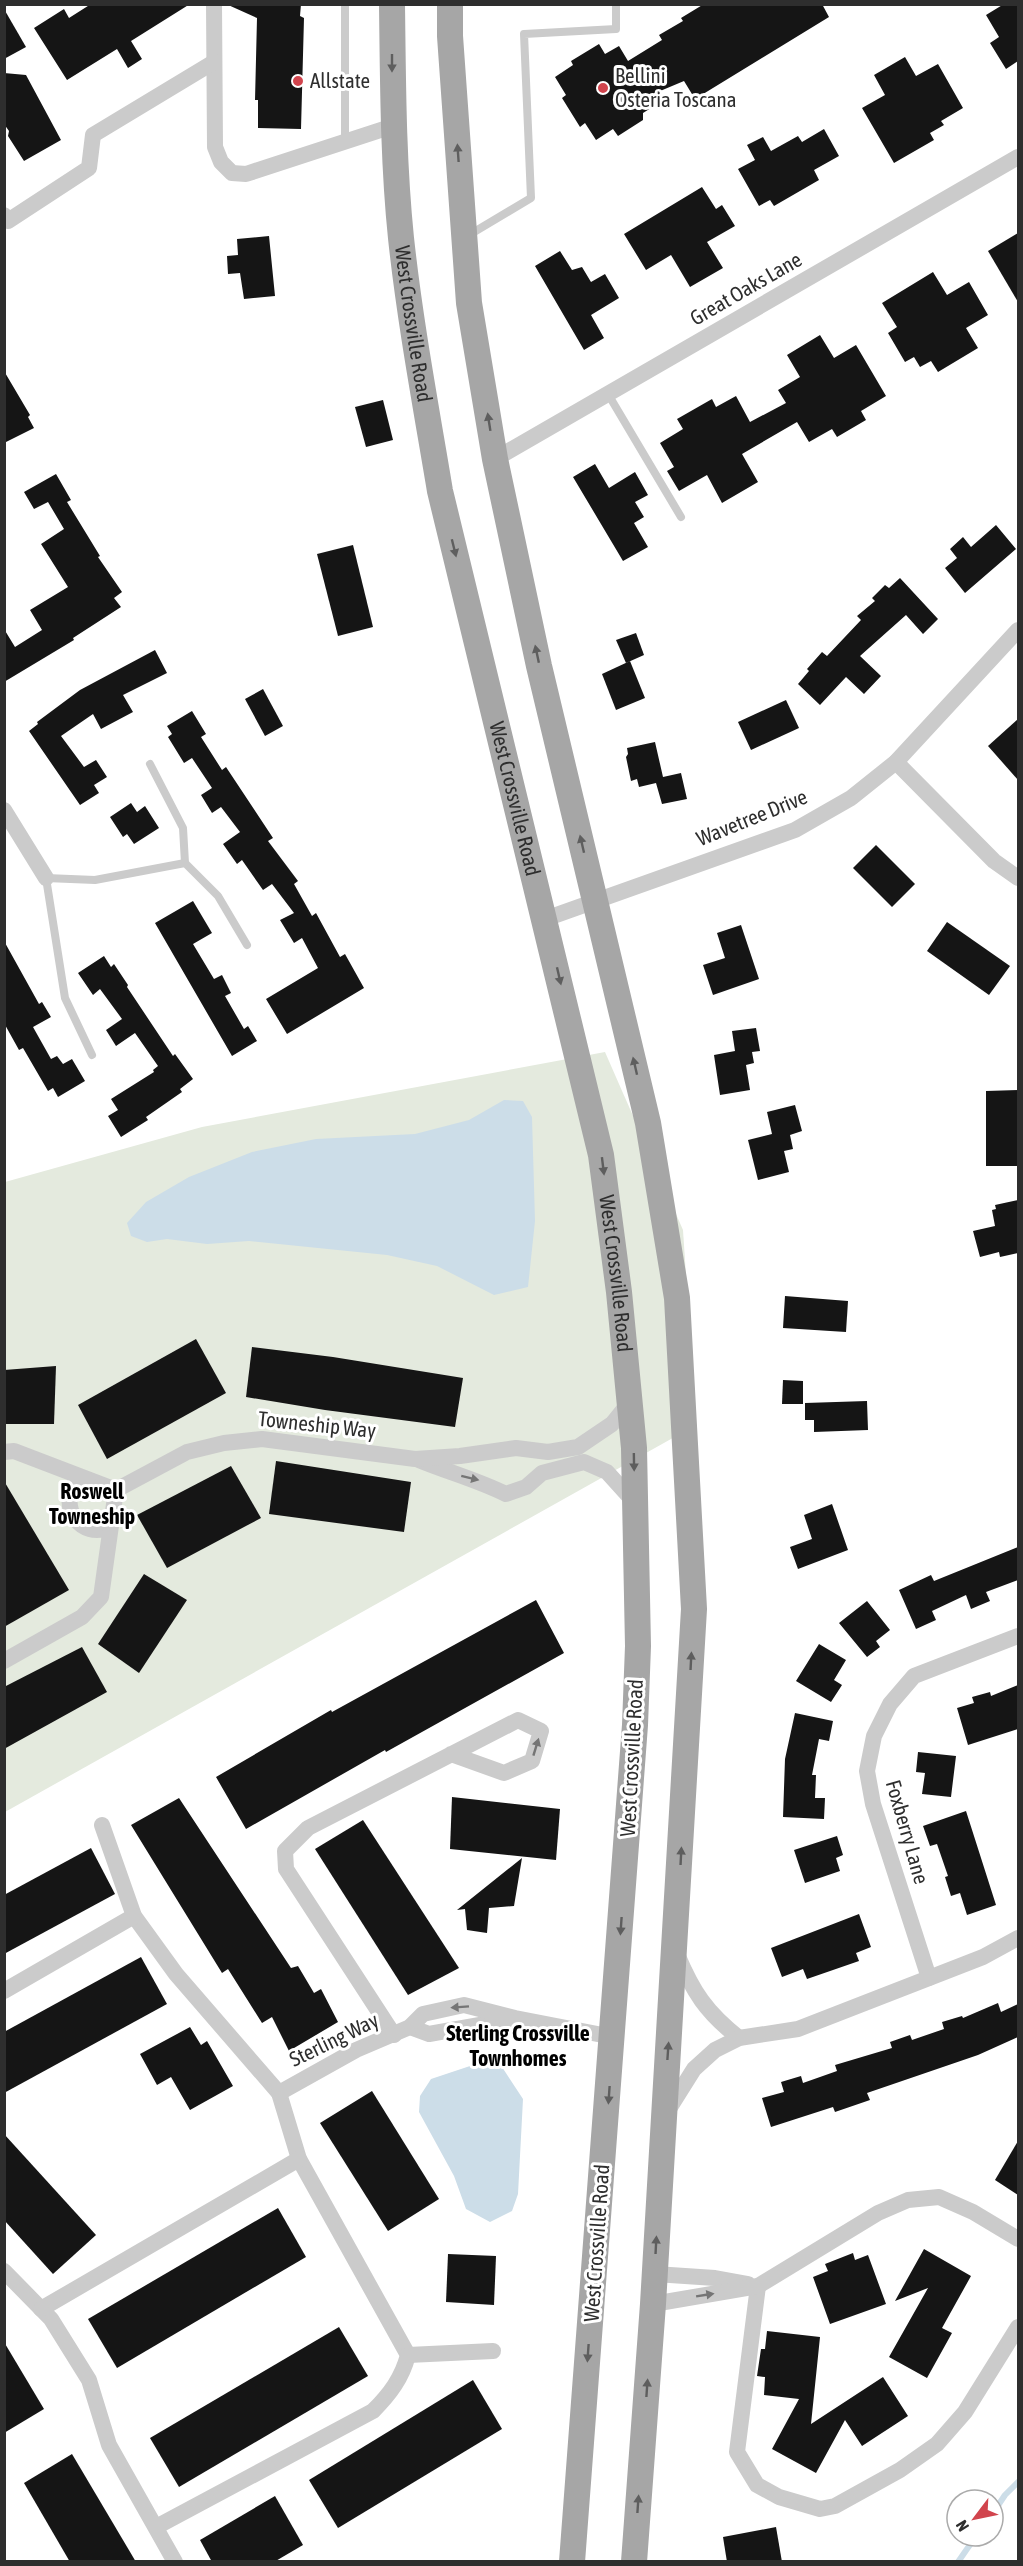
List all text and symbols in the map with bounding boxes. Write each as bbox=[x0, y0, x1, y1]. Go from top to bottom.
one-way arrow bbox=[388, 53, 397, 72]
place label: Bellini Osteria Toscana bbox=[615, 63, 736, 111]
place label: Allstate bbox=[310, 68, 370, 92]
marker: Allstate bbox=[291, 74, 305, 88]
marker: Bellini Osteria Toscana bbox=[596, 81, 610, 95]
one-way arrow bbox=[453, 143, 463, 162]
street label: West Crossville Road bbox=[391, 244, 438, 404]
street label: Great Oaks Lane bbox=[685, 247, 806, 330]
one-way arrow bbox=[484, 413, 493, 432]
one-way arrow bbox=[450, 539, 460, 557]
one-way arrow bbox=[532, 645, 541, 664]
street label: West Crossville Road bbox=[485, 719, 546, 878]
street label: Wavetree Drive bbox=[693, 784, 810, 850]
one-way arrow bbox=[577, 834, 586, 853]
one-way arrow bbox=[554, 966, 564, 985]
one-way arrow bbox=[629, 1057, 639, 1075]
one-way arrow bbox=[598, 1156, 607, 1175]
street label: West Crossville Road bbox=[595, 1193, 638, 1353]
street label: Towneship Way bbox=[257, 1406, 377, 1442]
one-way arrow bbox=[629, 1452, 639, 1471]
one-way arrow bbox=[461, 1474, 479, 1484]
district label: Roswell Towneship bbox=[49, 1478, 135, 1529]
one-way arrow bbox=[686, 1652, 695, 1671]
street label: West Crossville Road bbox=[615, 1679, 647, 1837]
one-way arrow bbox=[532, 1738, 541, 1756]
street label: Foxberry Lane bbox=[882, 1777, 934, 1887]
one-way arrow bbox=[676, 1846, 685, 1865]
one-way arrow bbox=[616, 1917, 626, 1936]
one-way arrow bbox=[450, 2003, 469, 2012]
street label: Sterling Way bbox=[285, 2007, 382, 2071]
district label: Sterling Crossville Townhomes bbox=[446, 2020, 590, 2071]
one-way arrow bbox=[663, 2041, 673, 2060]
one-way arrow bbox=[604, 2086, 613, 2105]
street label: West Crossville Road bbox=[579, 2163, 613, 2322]
one-way arrow bbox=[652, 2236, 661, 2255]
one-way arrow bbox=[696, 2290, 715, 2299]
one-way arrow bbox=[584, 2343, 593, 2362]
one-way arrow bbox=[642, 2378, 652, 2397]
north arrow bbox=[945, 2488, 1005, 2548]
one-way arrow bbox=[633, 2494, 643, 2513]
text: N bbox=[952, 2517, 972, 2535]

